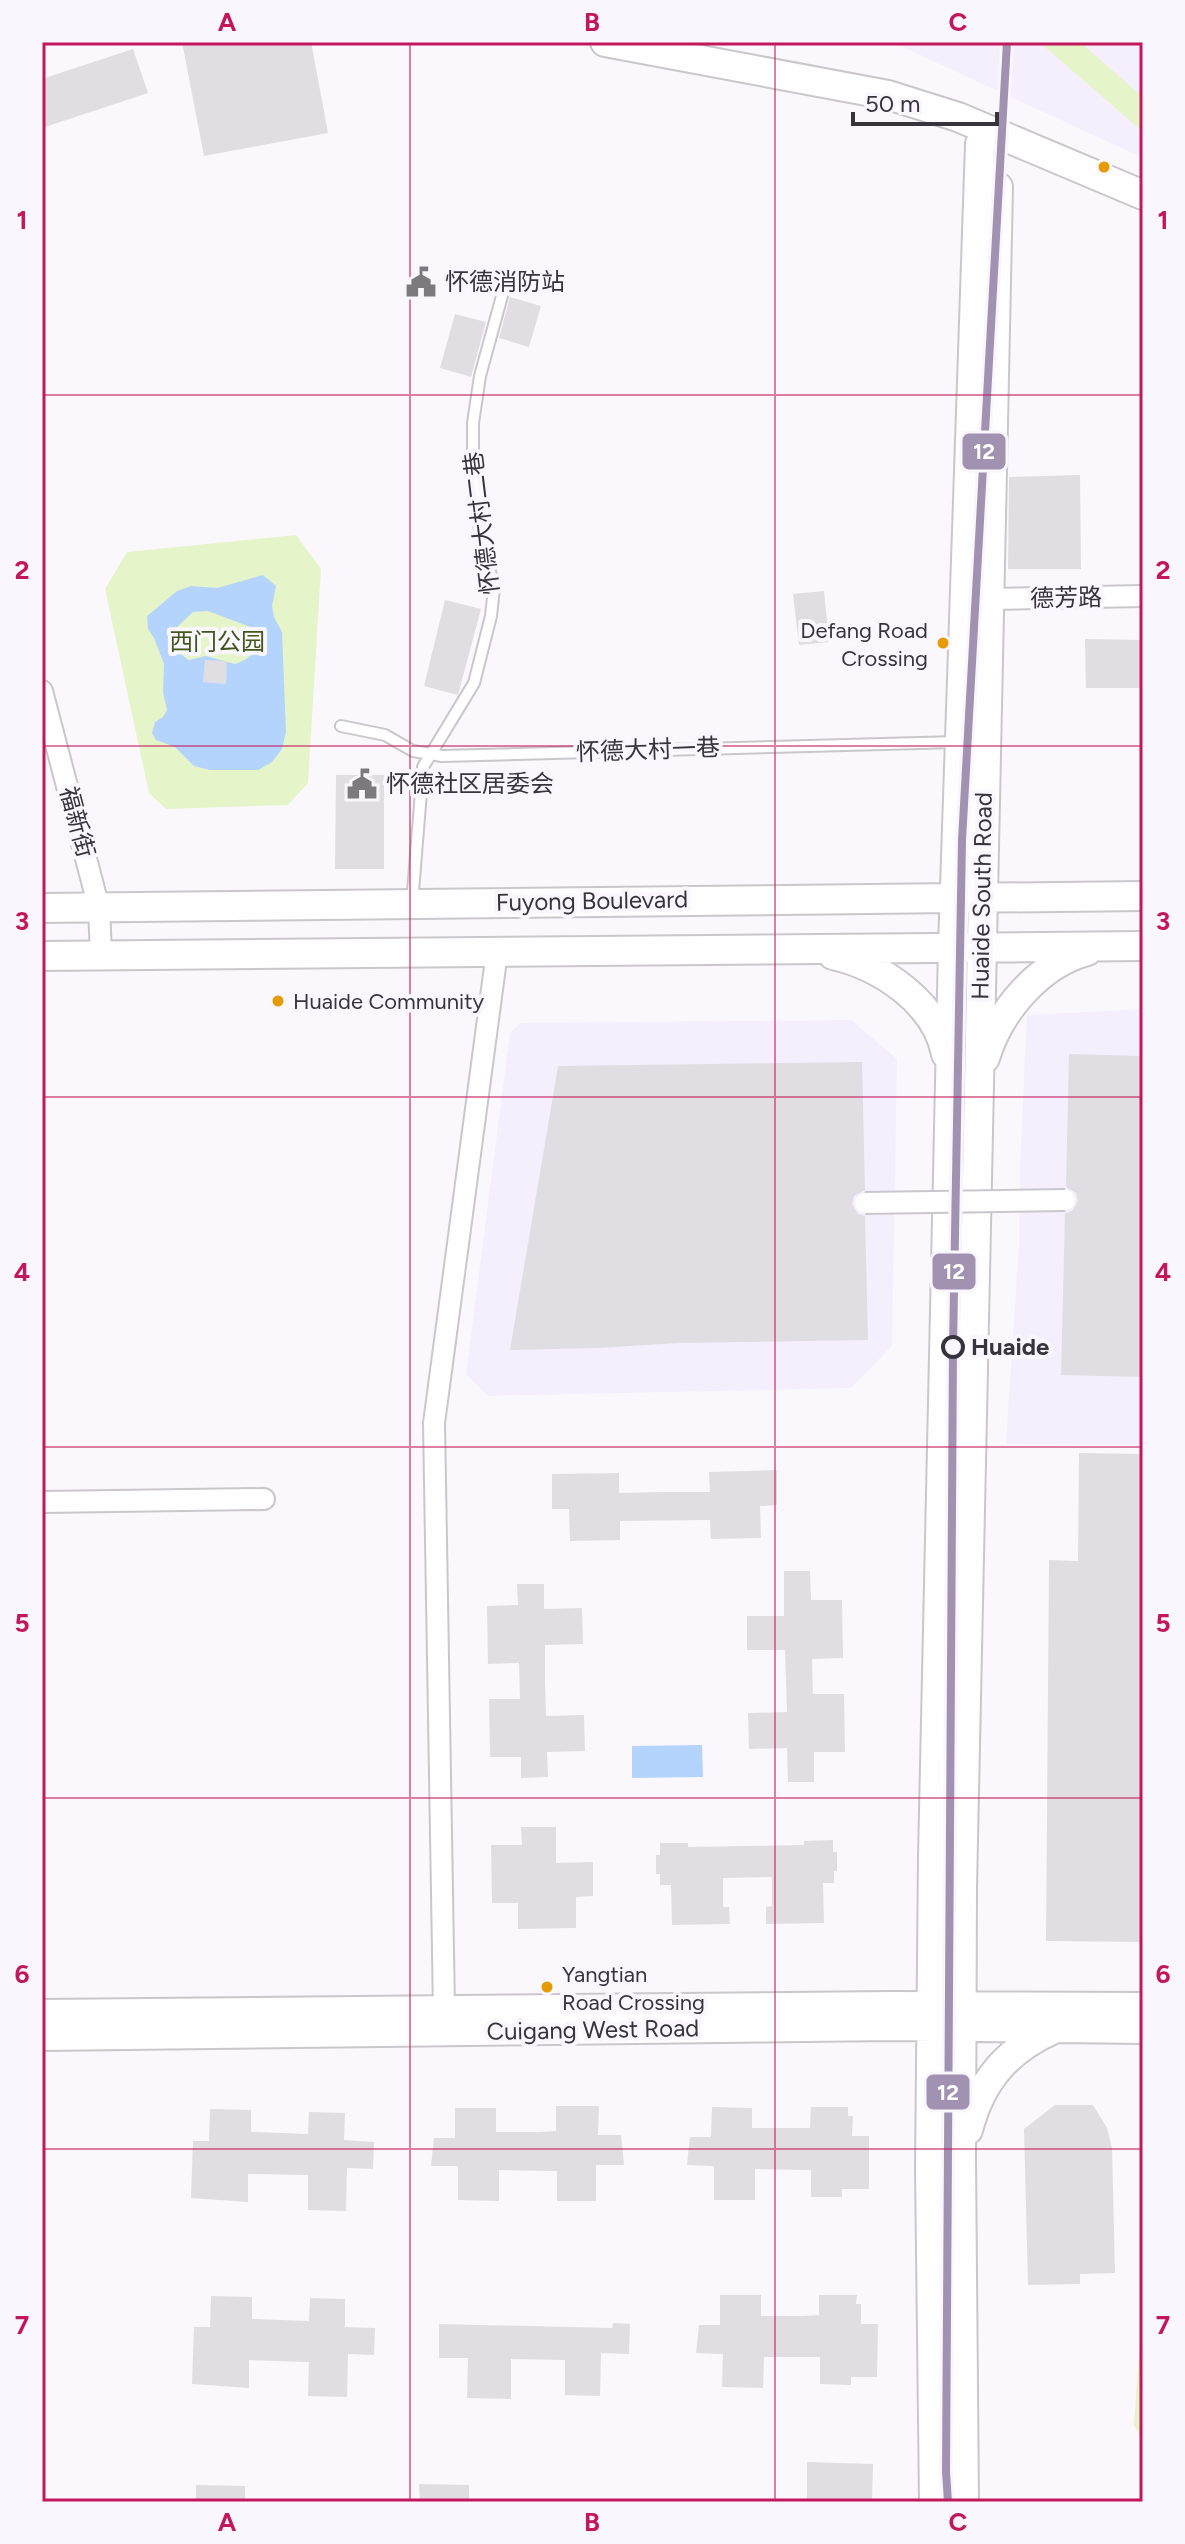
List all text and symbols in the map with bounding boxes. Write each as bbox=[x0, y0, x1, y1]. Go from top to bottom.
text: A bbox=[218, 6, 237, 38]
text: B bbox=[584, 6, 600, 38]
text: C bbox=[949, 6, 968, 38]
scale bar bbox=[853, 76, 997, 126]
text: 50 m bbox=[865, 89, 921, 118]
unlabelled marker bbox=[1096, 159, 1112, 175]
text: 1 bbox=[17, 204, 27, 236]
text: 1 bbox=[1158, 204, 1168, 236]
public building icon: 怀德消防站 bbox=[404, 265, 438, 299]
place label: 怀德消防站 bbox=[445, 267, 565, 296]
line badge: 12 bbox=[961, 432, 1007, 471]
text: 12 bbox=[973, 438, 995, 465]
street label: 怀德大村二巷 bbox=[458, 450, 505, 596]
text: 2 bbox=[14, 554, 30, 586]
text: 2 bbox=[1155, 554, 1171, 586]
street label: 德芳路 bbox=[1030, 582, 1102, 613]
place label: Defang Road Crossing bbox=[800, 617, 928, 672]
park label: 西门公园 bbox=[169, 627, 265, 656]
marker: Defang Road Crossing bbox=[935, 635, 951, 651]
street label: 怀德大村一巷 bbox=[576, 732, 720, 767]
public building icon: 怀德社区居委会 bbox=[345, 767, 379, 801]
place label: 怀德社区居委会 bbox=[386, 769, 554, 798]
street label: 福新街 bbox=[54, 783, 101, 860]
street label: Huaide South Road bbox=[965, 792, 998, 1000]
street label: Fuyong Boulevard bbox=[495, 884, 688, 917]
text: 3 bbox=[15, 905, 29, 937]
text: 3 bbox=[1156, 905, 1170, 937]
place label: Huaide Community bbox=[293, 988, 484, 1015]
marker: Huaide Community bbox=[270, 993, 286, 1009]
line badge: 12 bbox=[931, 1252, 977, 1291]
text: 4 bbox=[14, 1256, 30, 1288]
text: 4 bbox=[1155, 1256, 1171, 1288]
text: 12 bbox=[943, 1258, 965, 1285]
place label: Huaide bbox=[971, 1332, 1049, 1361]
marker: Huaide bbox=[942, 1336, 964, 1358]
text: 5 bbox=[14, 1607, 30, 1639]
text: 5 bbox=[1155, 1607, 1171, 1639]
text: 6 bbox=[14, 1958, 30, 1990]
text: 6 bbox=[1155, 1958, 1171, 1990]
place label: Yangtian Road Crossing bbox=[562, 1961, 705, 2016]
marker: Yangtian Road Crossing bbox=[539, 1979, 555, 1995]
street label: Cuigang West Road bbox=[486, 2013, 700, 2046]
line badge: 12 bbox=[925, 2073, 971, 2111]
text: 12 bbox=[937, 2079, 959, 2106]
text: 7 bbox=[15, 2309, 29, 2341]
text: 7 bbox=[1156, 2309, 1170, 2341]
text: A bbox=[218, 2506, 237, 2538]
text: B bbox=[584, 2506, 600, 2538]
text: C bbox=[949, 2506, 968, 2538]

